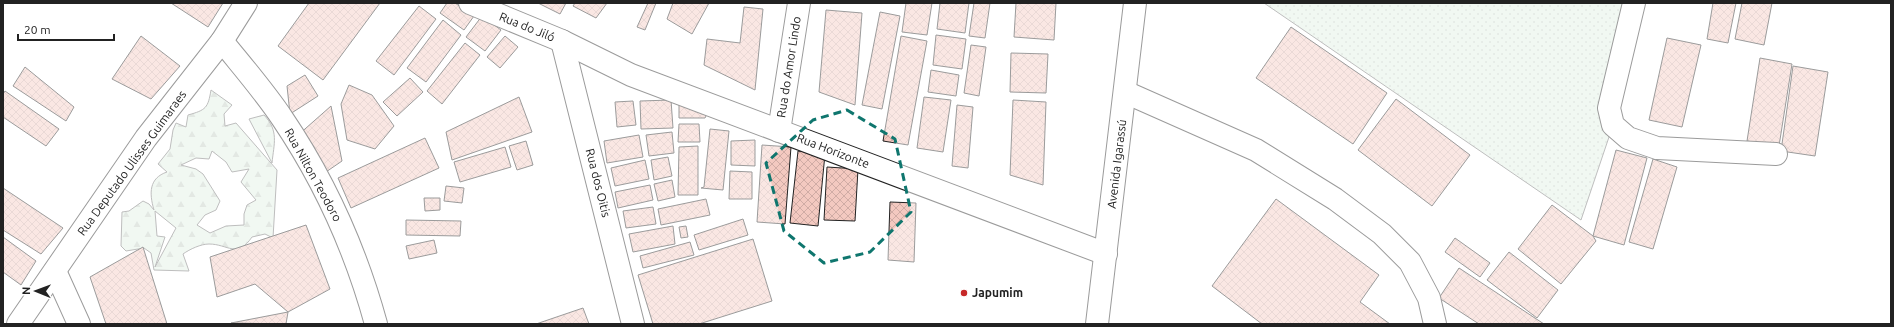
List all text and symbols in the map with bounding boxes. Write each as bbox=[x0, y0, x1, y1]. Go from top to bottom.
street label: Rua do Jiló bbox=[497, 9, 557, 44]
street label: Rua do Amor Lindo bbox=[774, 15, 803, 119]
scale bar bbox=[18, 16, 114, 42]
text: 20 m bbox=[24, 23, 51, 36]
street label: Rua Deputado Ulisses Guimaraes bbox=[75, 88, 189, 238]
street label: Avenida Igarassú bbox=[1105, 119, 1128, 209]
street label: Rua Nilton Teodoro bbox=[282, 126, 344, 224]
street label: Rua Horizonte bbox=[795, 131, 871, 170]
street label: Rua dos Oitis bbox=[584, 147, 613, 219]
north arrow bbox=[16, 271, 56, 311]
place label: Japumim bbox=[972, 286, 1023, 299]
text: N bbox=[20, 287, 32, 295]
marker: Japumim bbox=[959, 288, 969, 298]

